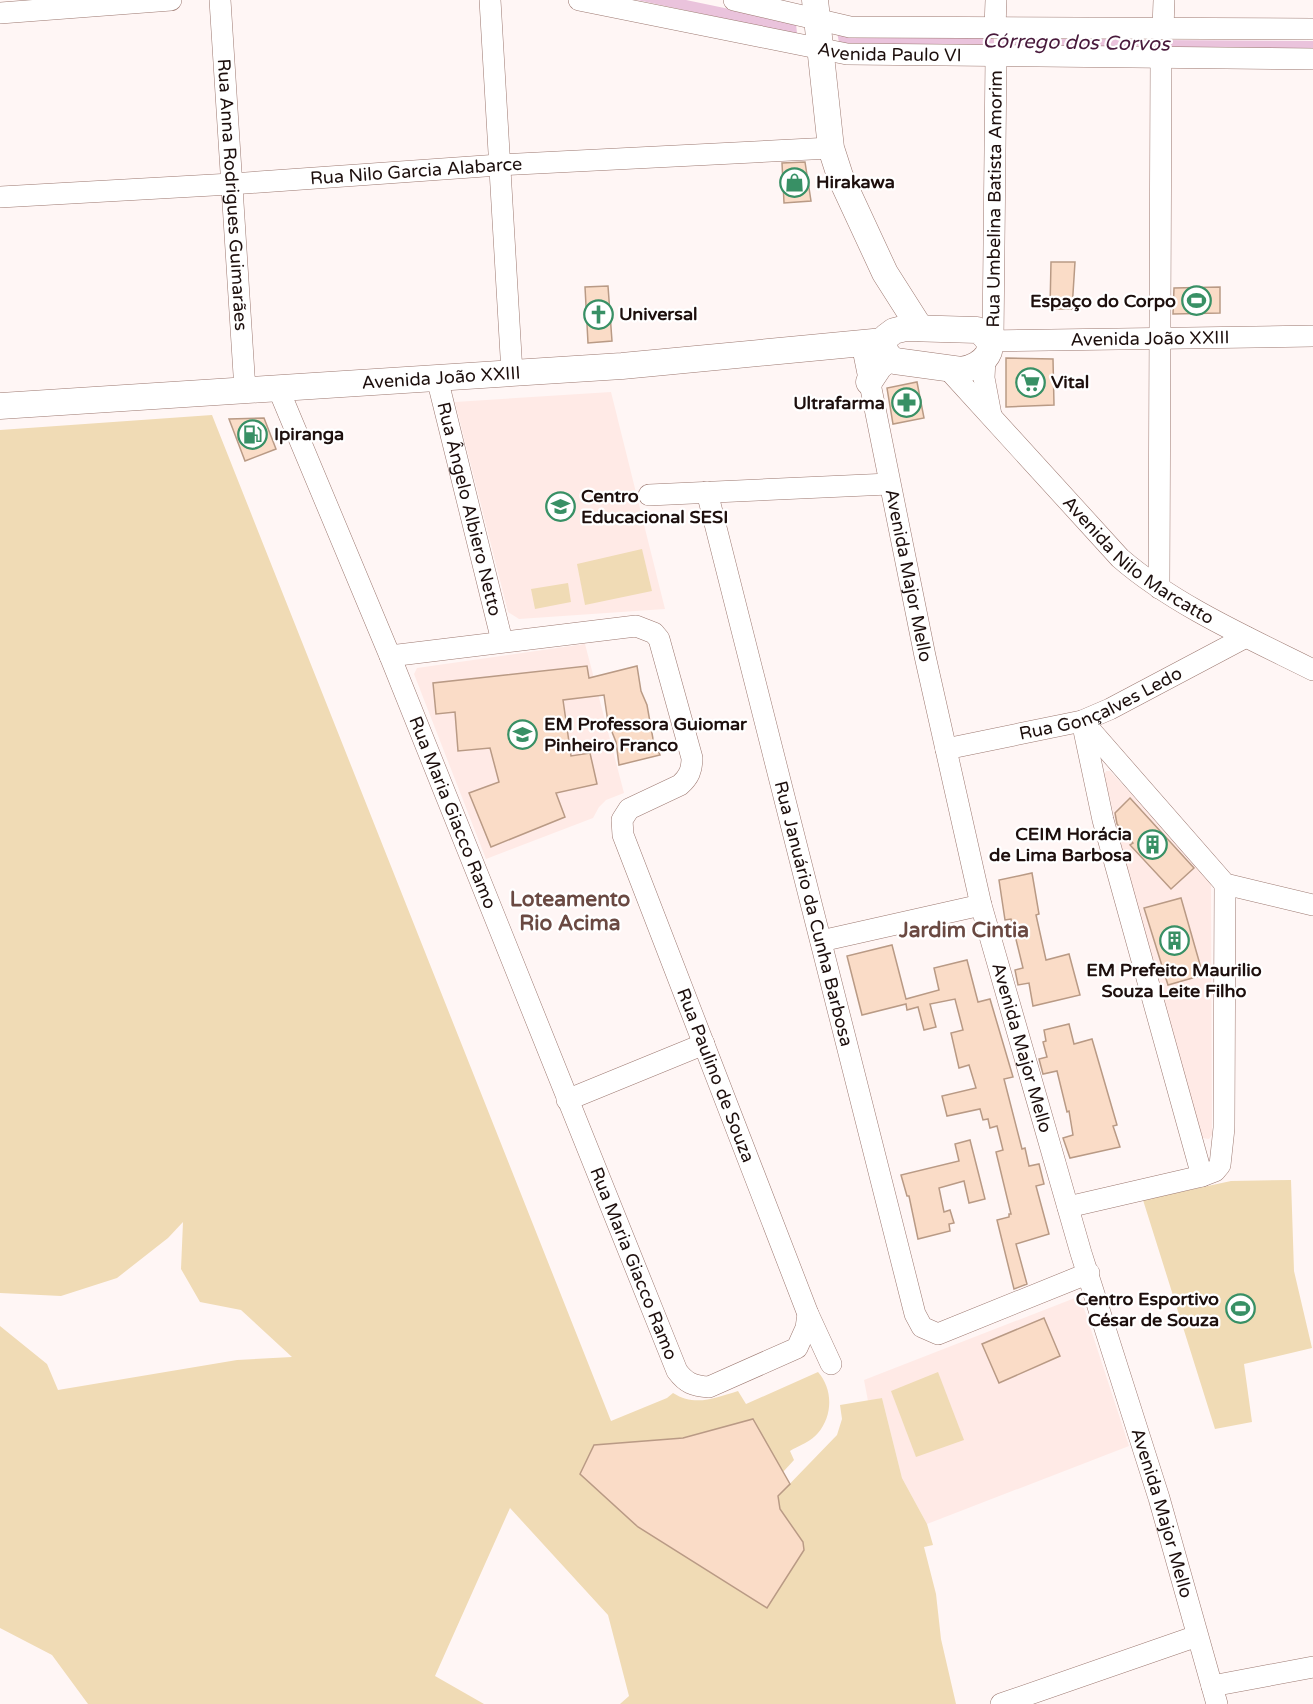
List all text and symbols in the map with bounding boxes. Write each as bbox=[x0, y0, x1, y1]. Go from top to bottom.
water label: Córrego dos Corvos bbox=[982, 29, 1171, 57]
street label: Avenida Paulo VI bbox=[816, 37, 962, 66]
street label: Rua Anna Rodrigues Guimarães bbox=[213, 58, 252, 331]
street label: Rua Umbelina Batista Amorim bbox=[982, 70, 1007, 328]
street label: Rua Nilo Garcia Alabarce bbox=[309, 153, 523, 189]
shop icon: Hirakawa bbox=[779, 166, 811, 198]
place label: Hirakawa bbox=[816, 171, 895, 193]
sports icon: Espaço do Corpo bbox=[1181, 285, 1213, 317]
place label: Espaço do Corpo bbox=[1030, 290, 1176, 312]
church icon: Universal bbox=[582, 298, 614, 330]
place label: Universal bbox=[619, 303, 698, 325]
street label: Avenida João XXIII bbox=[1070, 326, 1230, 351]
street label: Avenida João XXIII bbox=[361, 362, 521, 394]
supermarket icon: Vital bbox=[1014, 366, 1046, 398]
place label: Vital bbox=[1051, 371, 1089, 393]
pharmacy icon: Ultrafarma bbox=[890, 387, 922, 419]
place label: Ultrafarma bbox=[793, 392, 885, 414]
street label: Rua Ângelo Albiero Netto bbox=[432, 400, 506, 618]
fuel station icon: Ipiranga bbox=[237, 418, 269, 450]
place label: Ipiranga bbox=[274, 423, 344, 445]
place label: Centro Educacional SESI bbox=[581, 485, 728, 528]
street label: Avenida Major Mello bbox=[881, 487, 937, 664]
school or university icon: Centro Educacional SESI bbox=[544, 490, 576, 522]
street label: Avenida Nilo Marcatto bbox=[1058, 491, 1218, 629]
street label: Rua Gonçalves Ledo bbox=[1017, 662, 1186, 745]
street label: Rua Maria Giacco Ramo bbox=[404, 713, 501, 912]
place label: EM Professora Guiomar Pinheiro Franco bbox=[544, 713, 748, 756]
school or university icon: EM Professora Guiomar Pinheiro Franco bbox=[507, 718, 539, 750]
street label: Rua Januário da Cunha Barbosa bbox=[770, 779, 858, 1049]
place label: CEIM Horácia de Lima Barbosa bbox=[989, 823, 1132, 866]
building icon: CEIM Horácia de Lima Barbosa bbox=[1137, 828, 1169, 860]
district label: Loteamento Rio Acima bbox=[510, 887, 631, 936]
district label: Jardim Cintia bbox=[898, 918, 1029, 943]
building icon: EM Prefeito Maurilio Souza Leite Filho bbox=[1158, 925, 1190, 957]
place label: EM Prefeito Maurilio Souza Leite Filho bbox=[1086, 959, 1262, 1002]
street label: Avenida Major Mello bbox=[987, 960, 1057, 1135]
street label: Rua Paulino de Souza bbox=[672, 985, 759, 1166]
street label: Rua Maria Giacco Ramo bbox=[585, 1164, 682, 1363]
place label: Centro Esportivo César de Souza bbox=[1076, 1288, 1219, 1331]
sports icon: Centro Esportivo César de Souza bbox=[1224, 1293, 1256, 1325]
street label: Avenida Major Mello bbox=[1126, 1425, 1198, 1600]

